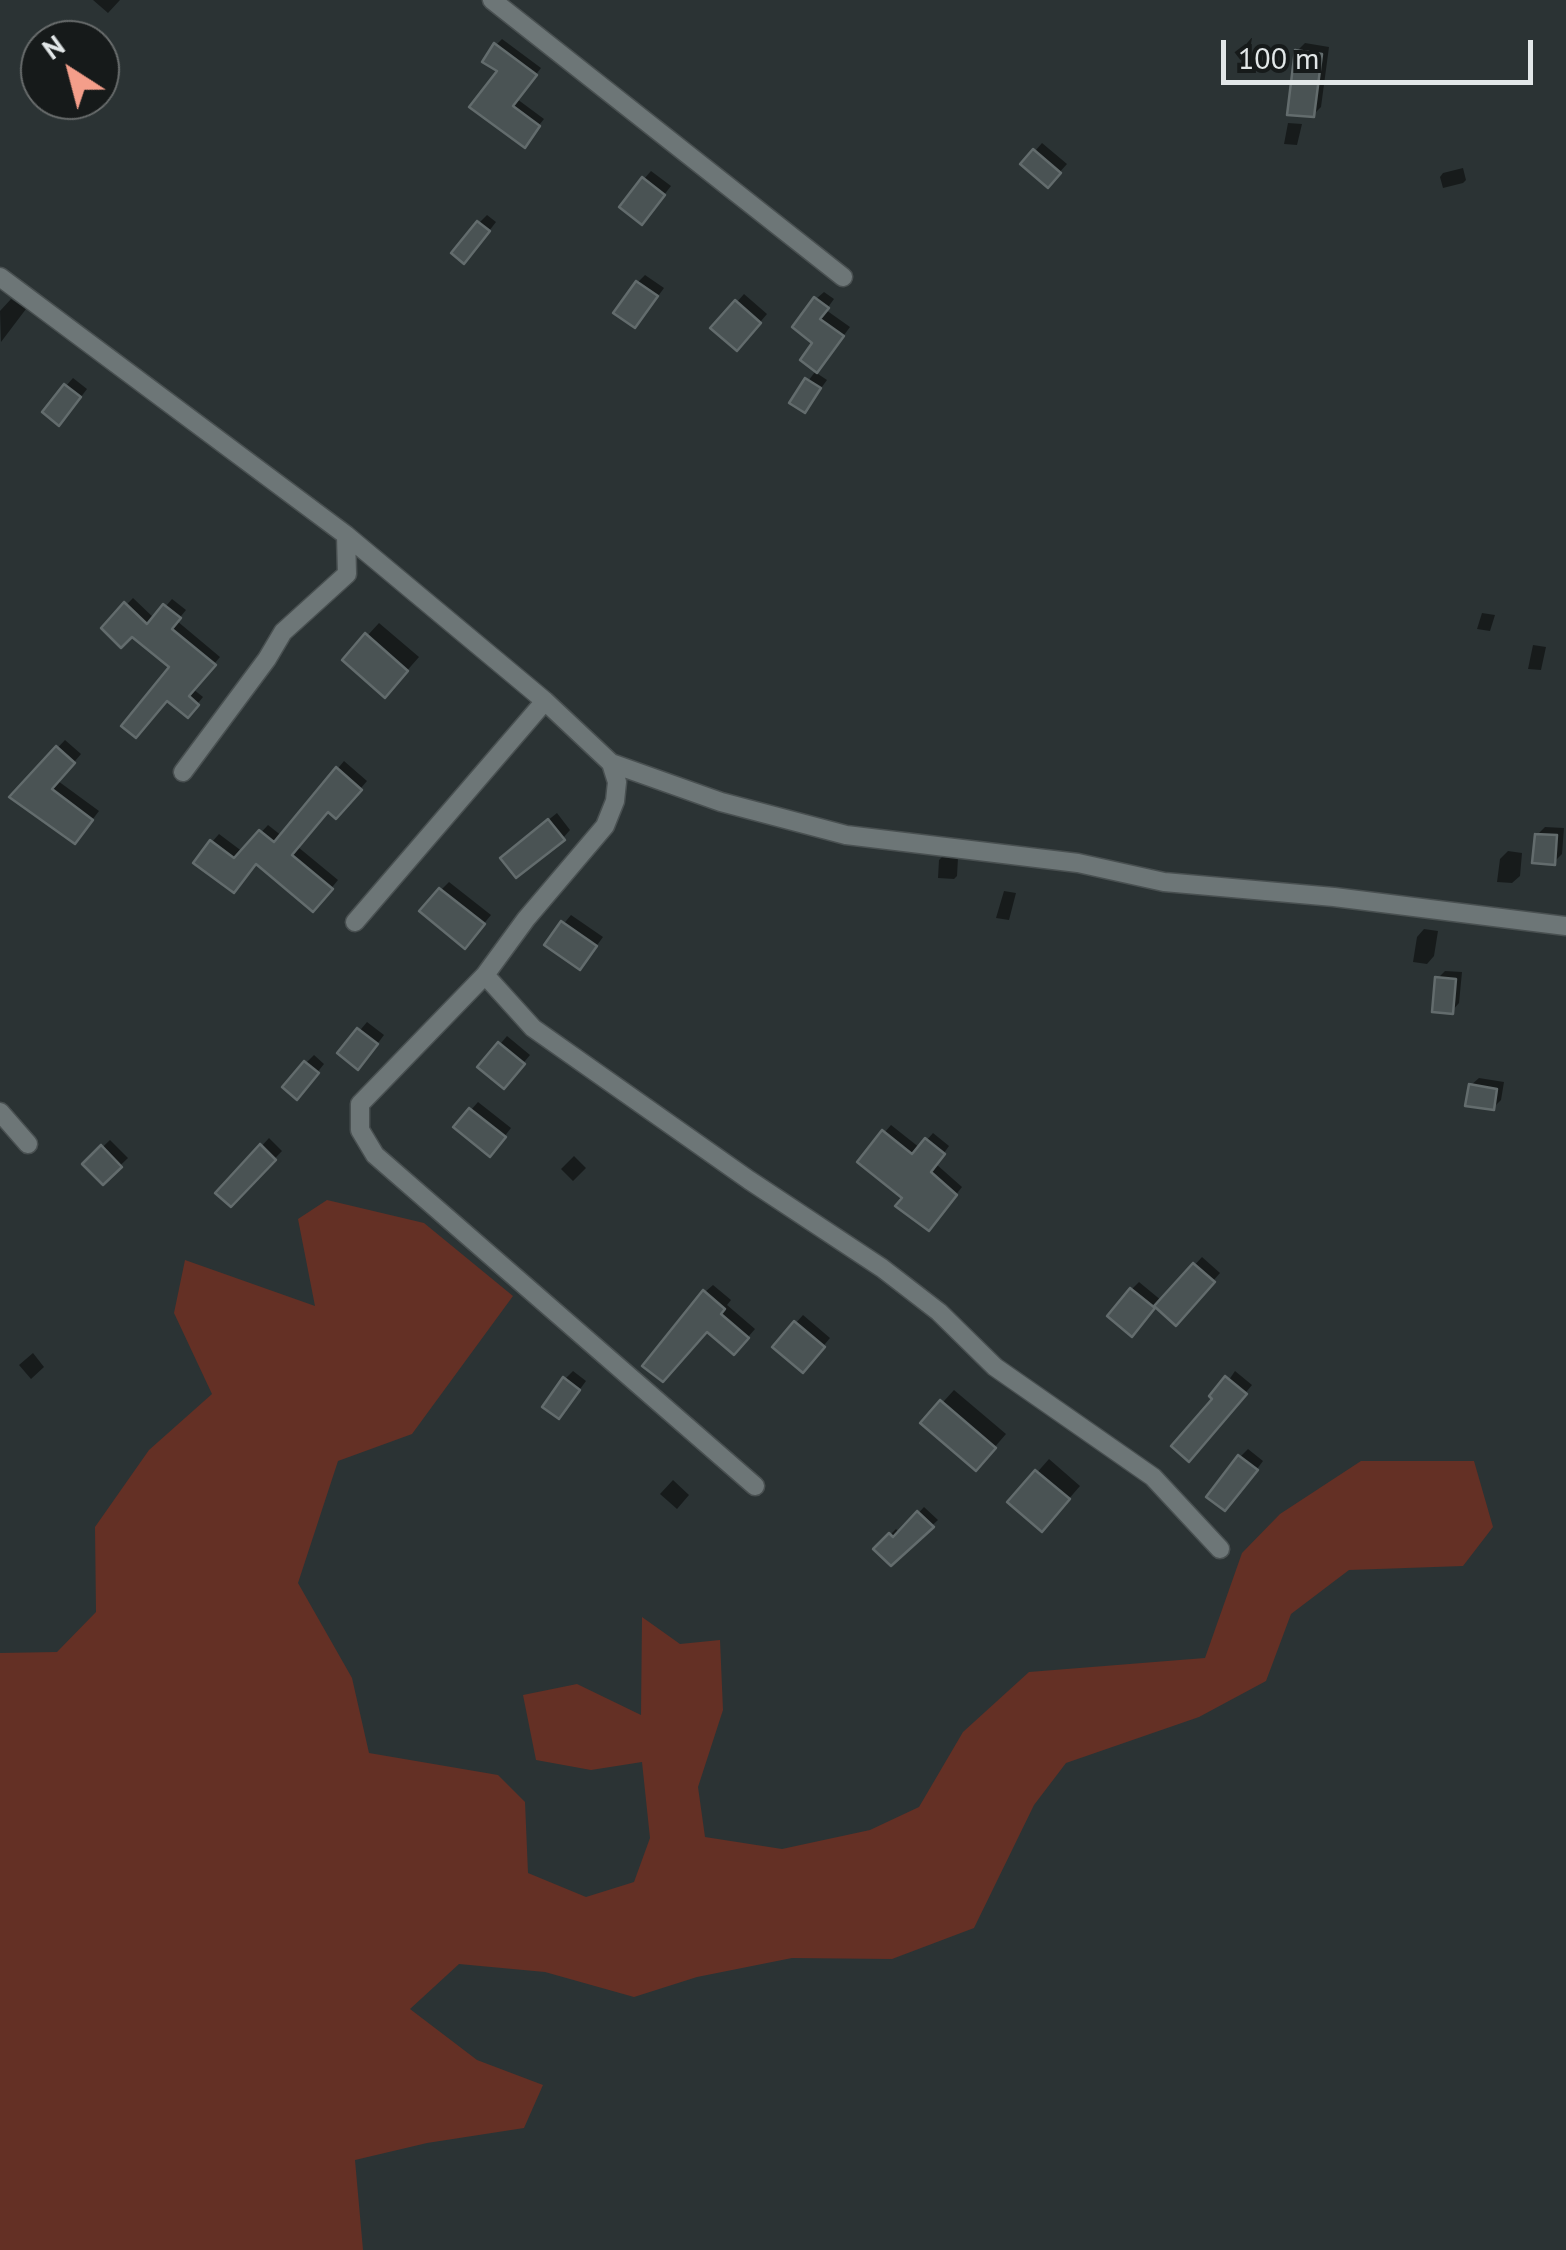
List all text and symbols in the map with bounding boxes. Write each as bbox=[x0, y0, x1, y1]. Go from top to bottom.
north arrow bbox=[20, 20, 120, 120]
scale bar bbox=[1226, 20, 1538, 82]
text: N bbox=[35, 27, 72, 67]
text: 100 m bbox=[1238, 38, 1319, 77]

